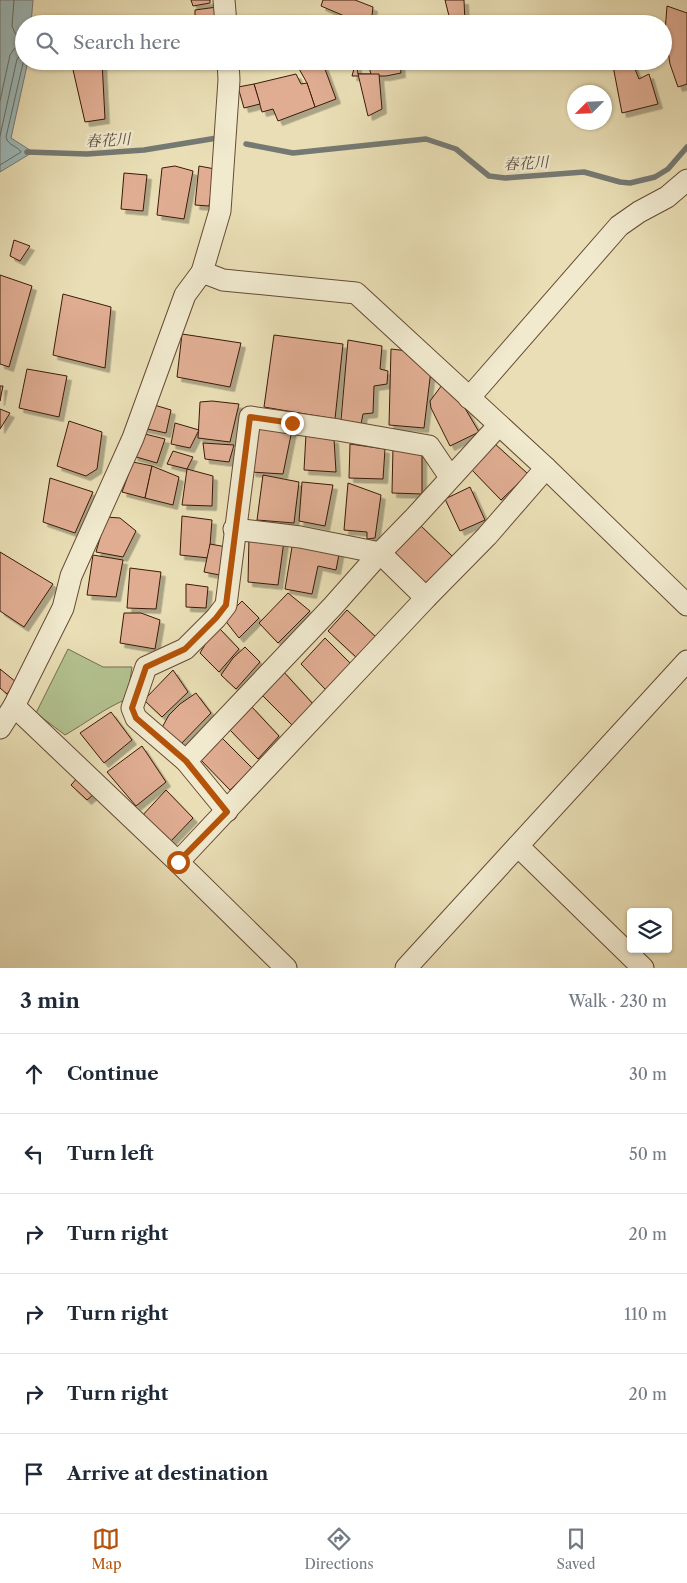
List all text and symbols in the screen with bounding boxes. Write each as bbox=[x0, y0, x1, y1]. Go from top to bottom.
search box bbox=[15, 15, 672, 70]
icon: search bbox=[33, 29, 61, 57]
text: Search here bbox=[73, 31, 181, 54]
north arrow bbox=[567, 85, 612, 130]
water label: 春花川 bbox=[85, 129, 133, 151]
water label: 春花川 bbox=[503, 152, 551, 174]
route end bbox=[281, 412, 304, 435]
route start bbox=[167, 851, 190, 874]
map controls bbox=[627, 908, 672, 953]
button: layers bbox=[627, 908, 672, 953]
text: 3 min bbox=[20, 988, 80, 1013]
text: Walk · 230 m bbox=[568, 991, 667, 1011]
icon: ahead bbox=[20, 1060, 48, 1088]
text: Continue bbox=[67, 1062, 159, 1085]
text: 30 m bbox=[629, 1064, 667, 1084]
icon: left bbox=[20, 1140, 48, 1168]
text: Turn left bbox=[67, 1142, 154, 1165]
text: 50 m bbox=[629, 1144, 667, 1164]
icon: right bbox=[20, 1220, 48, 1248]
text: Turn right bbox=[67, 1222, 168, 1245]
text: 20 m bbox=[628, 1224, 667, 1244]
icon: right bbox=[20, 1300, 48, 1328]
text: Turn right bbox=[67, 1302, 168, 1325]
text: 110 m bbox=[624, 1304, 667, 1324]
icon: right bbox=[20, 1380, 48, 1408]
text: Turn right bbox=[67, 1382, 168, 1405]
text: 20 m bbox=[628, 1384, 667, 1404]
icon: arrive bbox=[20, 1460, 48, 1488]
text: Arrive at destination bbox=[67, 1462, 268, 1485]
tab: Map bbox=[91, 1525, 122, 1573]
tab: Directions bbox=[304, 1525, 374, 1573]
tab: Saved bbox=[557, 1525, 595, 1573]

